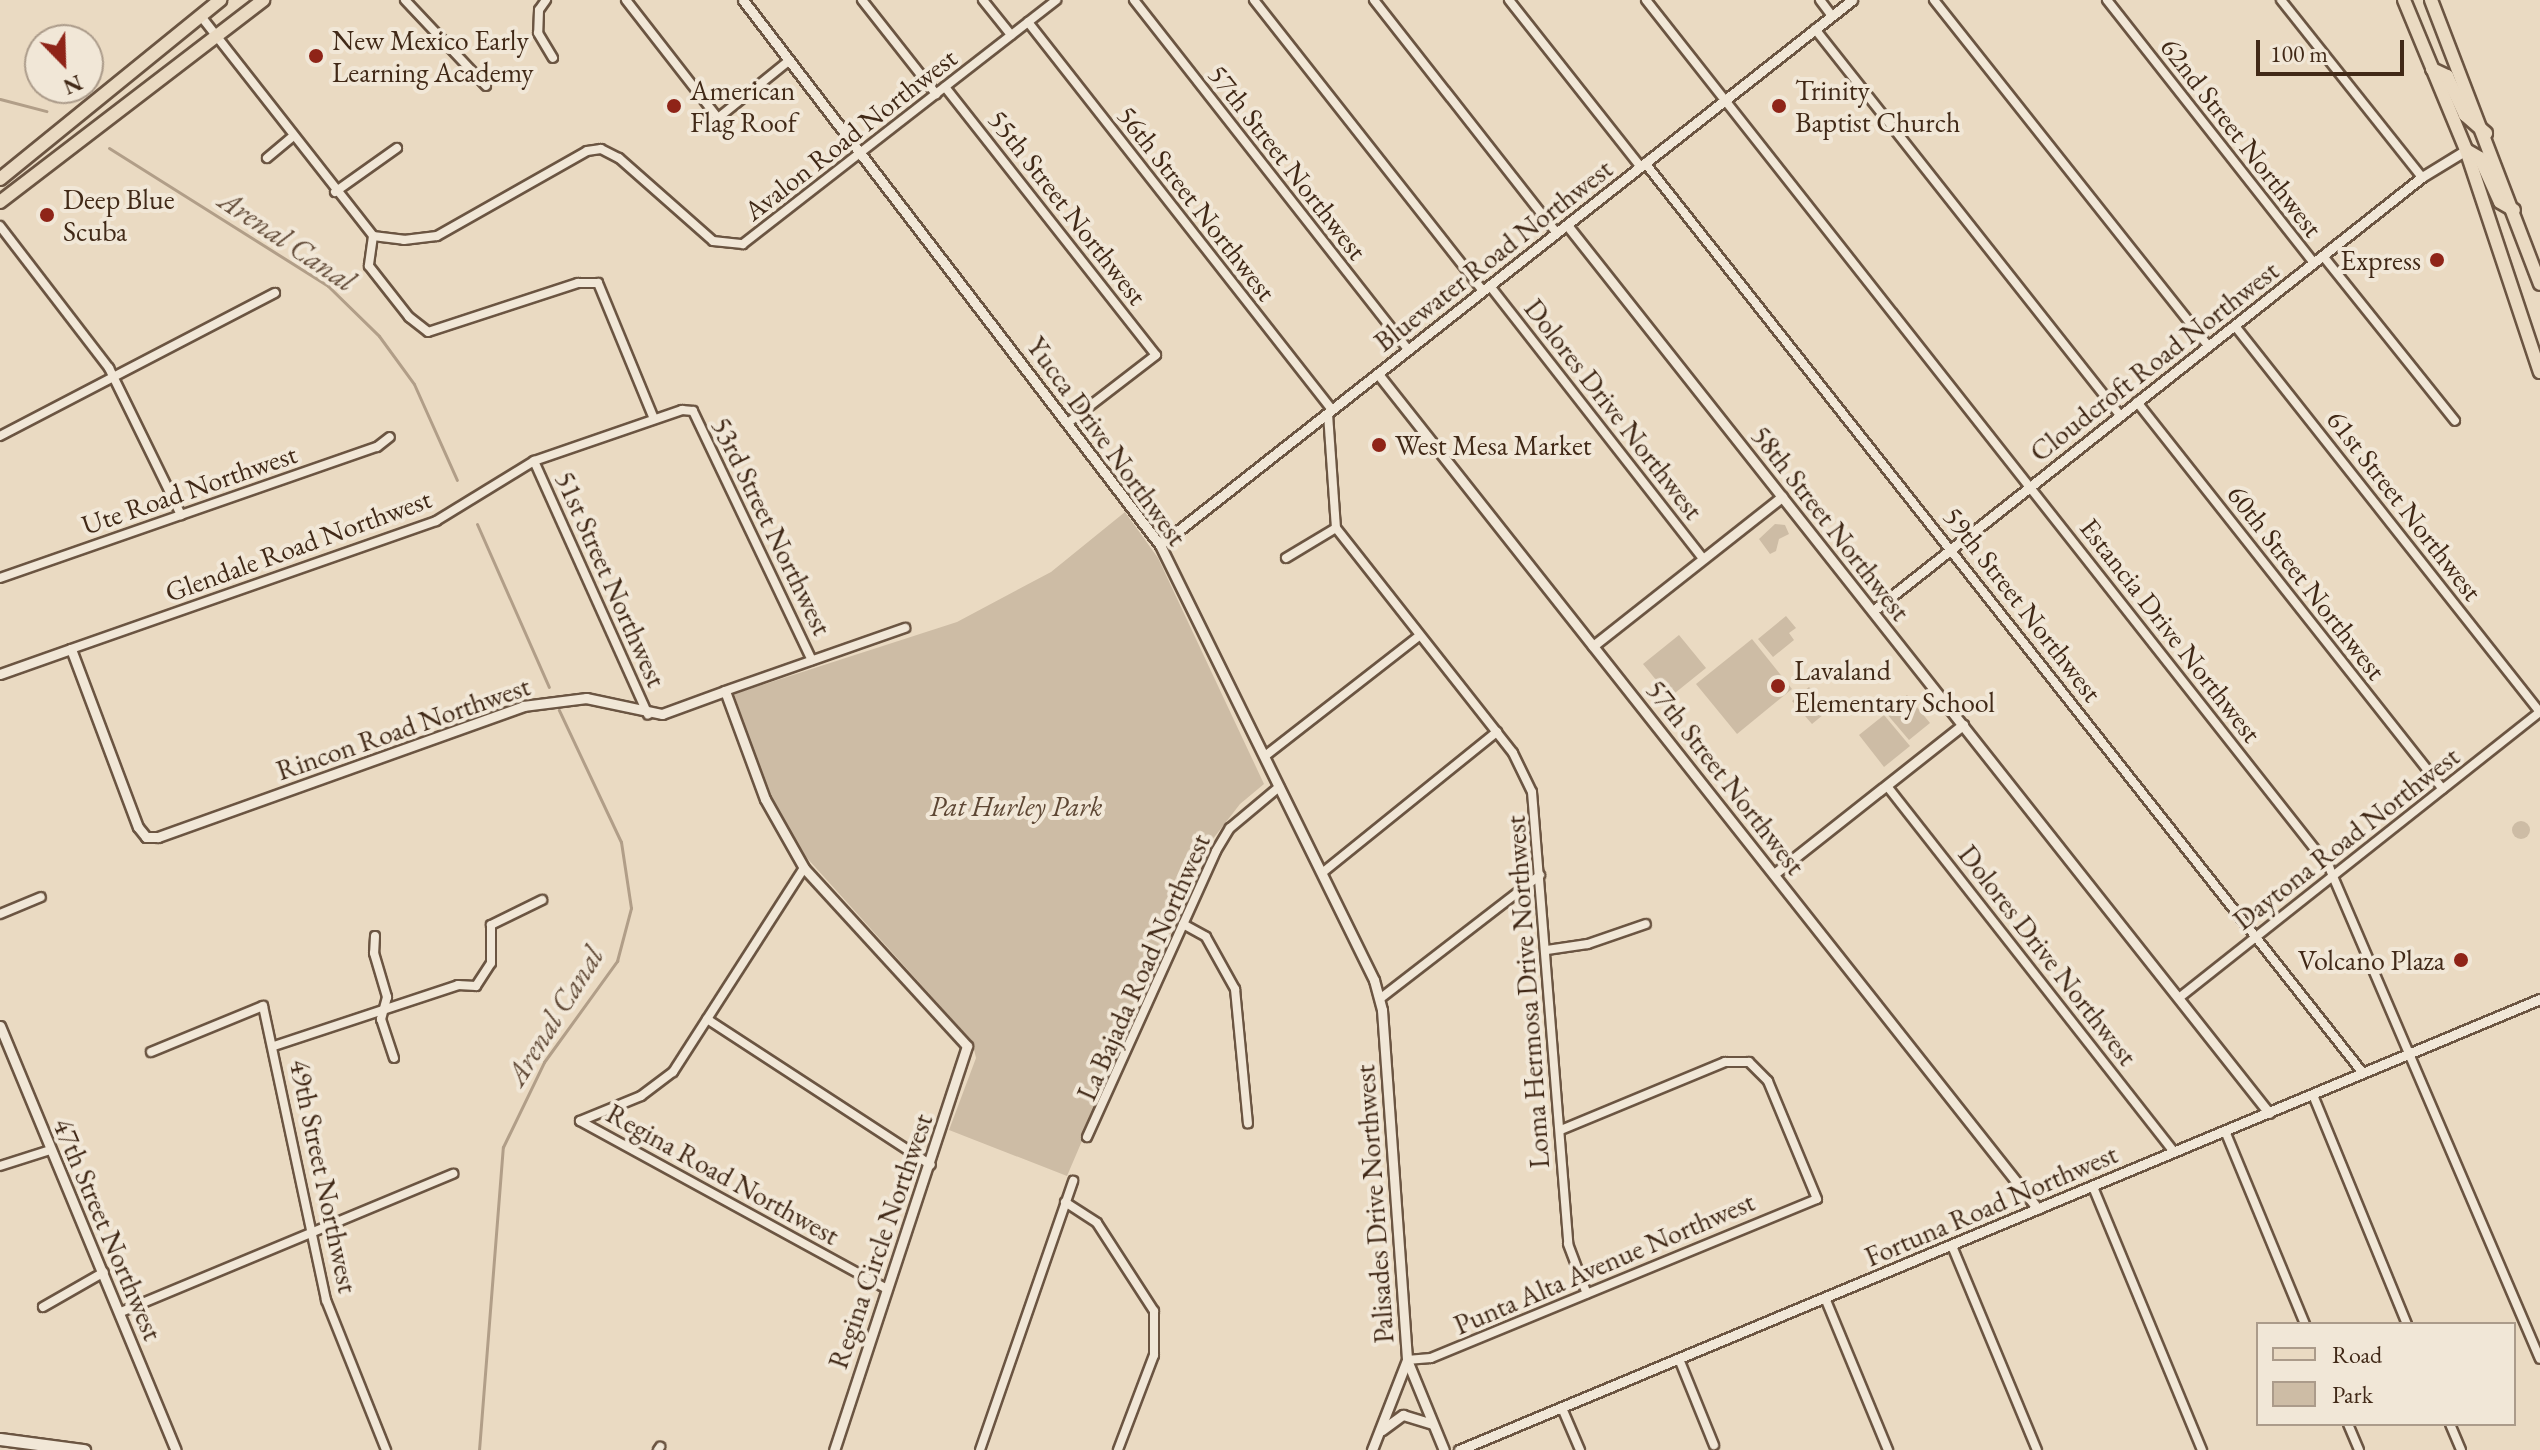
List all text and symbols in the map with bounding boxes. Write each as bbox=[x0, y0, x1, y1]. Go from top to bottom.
place label: New Mexico Early Learning Academy bbox=[332, 23, 534, 89]
north arrow bbox=[24, 24, 104, 104]
scale bar bbox=[2260, 24, 2408, 74]
street label: 62nd Street Northwest bbox=[2154, 31, 2330, 243]
text: 100 m bbox=[2270, 38, 2328, 69]
street label: Avalon Road Northwest bbox=[737, 40, 963, 228]
marker: New Mexico Early Learning Academy bbox=[307, 47, 325, 65]
street label: 57th Street Northwest bbox=[1202, 58, 1374, 266]
text: N bbox=[59, 68, 87, 102]
place label: American Flag Roof bbox=[690, 73, 797, 139]
place label: Trinity Baptist Church bbox=[1795, 73, 1960, 139]
marker: American Flag Roof bbox=[665, 97, 683, 115]
marker: Trinity Baptist Church bbox=[1770, 97, 1788, 115]
street label: 56th Street Northwest bbox=[1111, 99, 1283, 307]
street label: 55th Street Northwest bbox=[982, 103, 1154, 311]
street label: Bluewater Road Northwest bbox=[1367, 152, 1619, 358]
place label: Deep Blue Scuba bbox=[63, 182, 175, 248]
water label: Arenal Canal bbox=[212, 182, 362, 300]
marker: Deep Blue Scuba bbox=[38, 206, 56, 224]
place label: Express bbox=[2340, 243, 2421, 277]
marker: Express bbox=[2428, 251, 2446, 269]
street label: Cloudcroft Road Northwest bbox=[2023, 254, 2285, 468]
street label: Dolores Drive Northwest bbox=[1517, 292, 1711, 526]
street label: Yucca Drive Northwest bbox=[1020, 330, 1194, 552]
street label: 61st Street Northwest bbox=[2320, 403, 2490, 607]
street label: 53rd Street Northwest bbox=[705, 412, 839, 640]
street label: 58th Street Northwest bbox=[1745, 419, 1917, 627]
place label: West Mesa Market bbox=[1395, 428, 1592, 462]
street label: Ute Road Northwest bbox=[77, 436, 301, 542]
marker: West Mesa Market bbox=[1370, 436, 1388, 454]
street label: 51st Street Northwest bbox=[548, 466, 674, 692]
street label: 60th Street Northwest bbox=[2221, 478, 2393, 686]
street label: Glendale Road Northwest bbox=[160, 481, 436, 609]
street label: 59th Street Northwest bbox=[1937, 500, 2109, 708]
street label: Estancia Drive Northwest bbox=[2073, 511, 2269, 749]
place label: Lavaland Elementary School bbox=[1794, 653, 1995, 719]
street label: Rincon Road Northwest bbox=[272, 669, 534, 787]
street label: 57th Street Northwest bbox=[1640, 673, 1812, 881]
marker: Lavaland Elementary School bbox=[1769, 677, 1787, 695]
street label: Daytona Road Northwest bbox=[2226, 739, 2466, 937]
park label: Pat Hurley Park bbox=[929, 789, 1103, 823]
street label: Loma Hermosa Drive Northwest bbox=[1498, 814, 1556, 1170]
street label: La Bajada Road Northwest bbox=[1069, 829, 1217, 1105]
street label: Dolores Drive Northwest bbox=[1951, 838, 2145, 1072]
water label: Arenal Canal bbox=[498, 940, 612, 1092]
place label: Volcano Plaza bbox=[2298, 943, 2445, 977]
marker: Volcano Plaza bbox=[2452, 951, 2470, 969]
street label: 49th Street Northwest bbox=[283, 1056, 365, 1296]
street label: Palisades Drive Northwest bbox=[1347, 1064, 1401, 1344]
street label: Regina Road Northwest bbox=[601, 1096, 845, 1252]
street label: Regina Circle Northwest bbox=[821, 1109, 939, 1373]
street label: 47th Street Northwest bbox=[46, 1113, 170, 1345]
street label: Fortuna Road Northwest bbox=[1860, 1137, 2122, 1273]
street label: Punta Alta Avenue Northwest bbox=[1449, 1184, 1759, 1342]
legend bbox=[2256, 1322, 2516, 1426]
text: Road bbox=[2332, 1339, 2382, 1370]
text: Park bbox=[2332, 1379, 2373, 1410]

